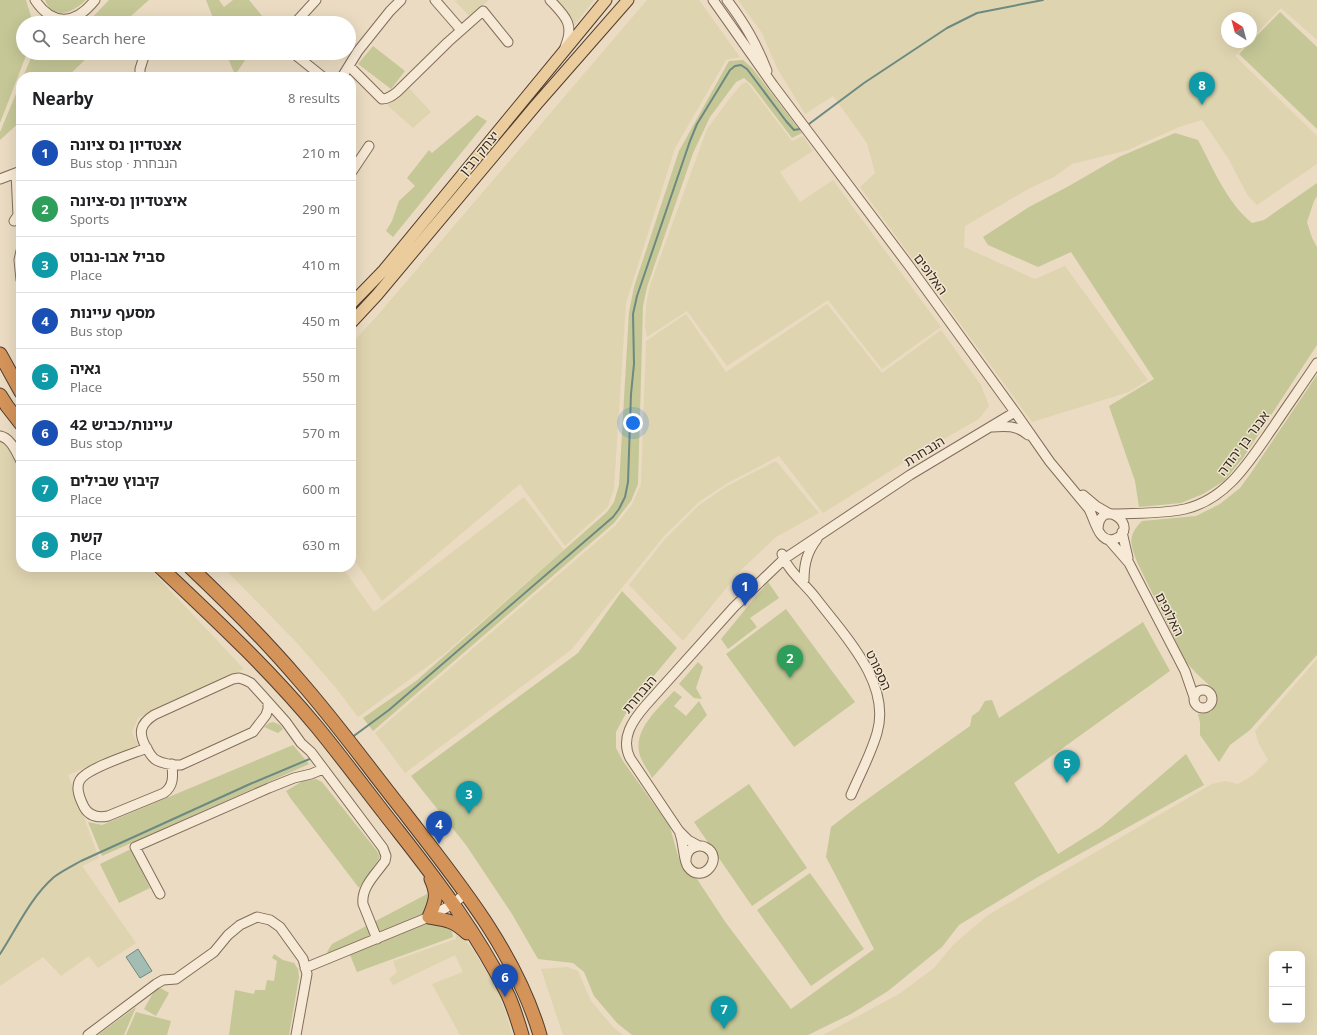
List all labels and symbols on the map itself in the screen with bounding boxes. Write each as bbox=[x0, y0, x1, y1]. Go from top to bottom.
north arrow bbox=[1221, 12, 1257, 48]
pin: 8 bbox=[1189, 72, 1215, 105]
street label: יצחק רבין bbox=[455, 127, 503, 179]
street label: האלופים bbox=[910, 250, 952, 298]
street label: אבנר בן יהודה bbox=[1213, 407, 1273, 479]
your location bbox=[623, 413, 643, 433]
street label: הנבחרת bbox=[900, 432, 948, 470]
pin: 1 bbox=[732, 573, 758, 606]
street label: האלופים bbox=[1151, 589, 1189, 639]
pin: 2 bbox=[777, 645, 803, 678]
street label: הספורט bbox=[862, 647, 896, 693]
street label: הנבחרת bbox=[618, 671, 660, 717]
pin: 5 bbox=[1054, 750, 1080, 783]
pin: 3 bbox=[456, 781, 482, 814]
pin: 4 bbox=[426, 811, 452, 844]
pin: 6 bbox=[492, 964, 518, 997]
pin: 7 bbox=[711, 996, 737, 1029]

